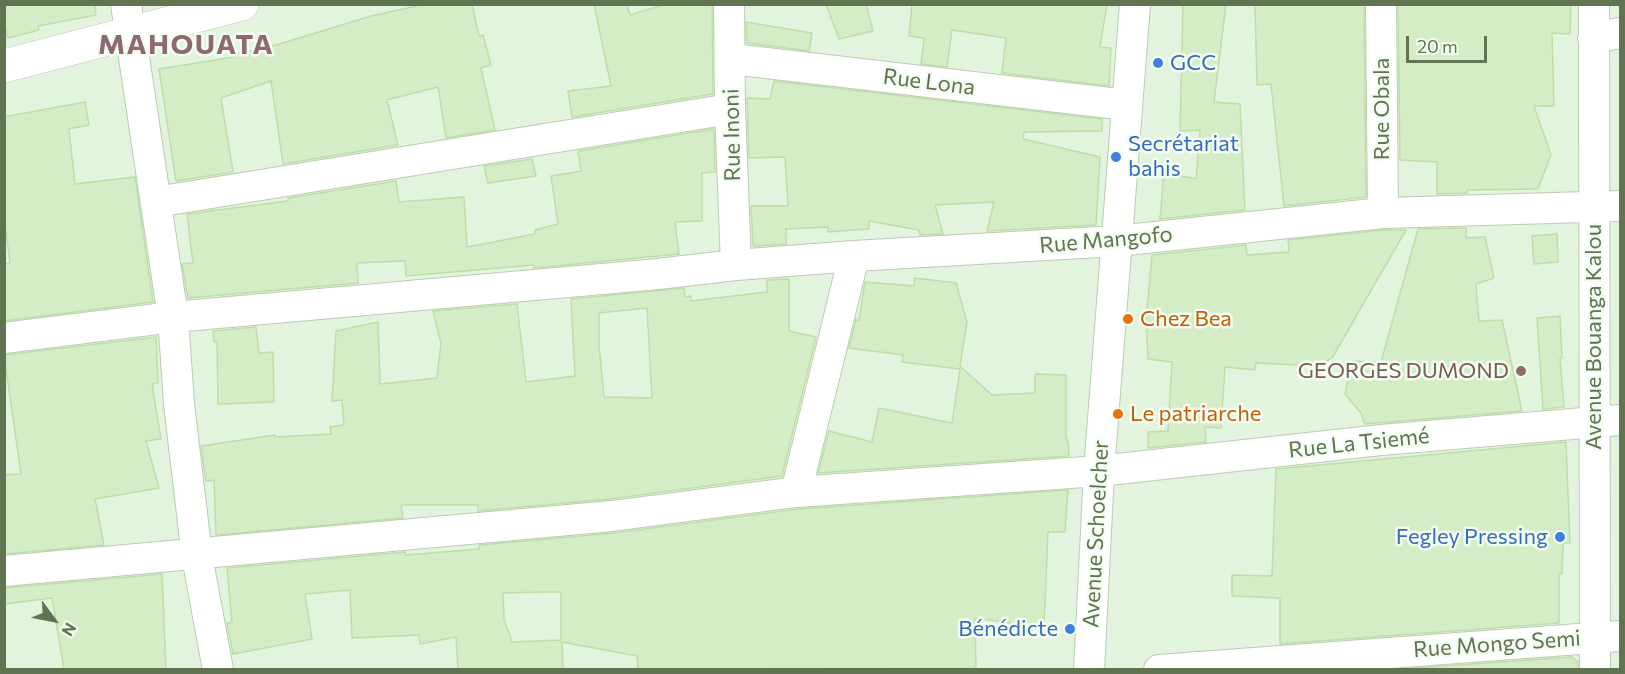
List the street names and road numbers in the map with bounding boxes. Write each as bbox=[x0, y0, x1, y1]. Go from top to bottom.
street label: Rue Obala bbox=[1369, 58, 1395, 160]
street label: Rue Lona bbox=[881, 63, 977, 101]
street label: Rue Inoni bbox=[718, 88, 746, 182]
street label: Rue Mangofo bbox=[1038, 221, 1174, 259]
street label: Avenue Bouanga Kalou bbox=[1581, 224, 1607, 450]
street label: Rue La Tsiemé bbox=[1287, 422, 1431, 464]
street label: Avenue Schoelcher bbox=[1078, 439, 1114, 629]
street label: Rue Mongo Semi bbox=[1412, 625, 1582, 663]

